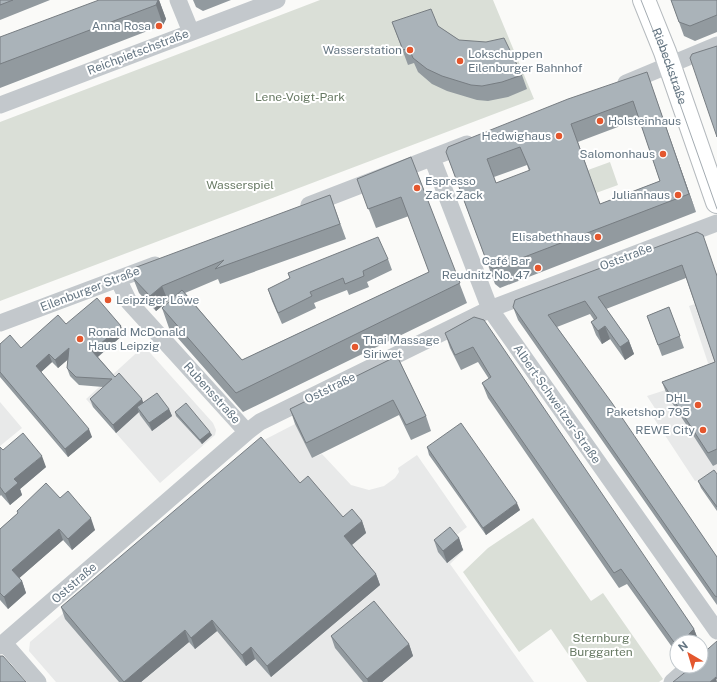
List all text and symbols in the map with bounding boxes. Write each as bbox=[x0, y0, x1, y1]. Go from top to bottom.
place label: Anna Rosa bbox=[92, 19, 151, 33]
marker: Anna Rosa bbox=[154, 21, 164, 31]
street label: Reichpietschstraße bbox=[85, 26, 191, 78]
street label: Riebeckstraße bbox=[649, 26, 690, 107]
place label: Wasserstation bbox=[323, 43, 402, 57]
marker: Wasserstation bbox=[405, 45, 415, 55]
place label: Lokschuppen Eilenburger Bahnhof bbox=[468, 47, 583, 75]
marker: Lokschuppen Eilenburger Bahnhof bbox=[455, 56, 465, 66]
park label: Lene-Voigt-Park bbox=[255, 90, 345, 104]
place label: Holsteinhaus bbox=[608, 114, 681, 128]
marker: Holsteinhaus bbox=[595, 116, 605, 126]
place label: Hedwighaus bbox=[482, 129, 551, 143]
marker: Hedwighaus bbox=[554, 131, 564, 141]
place label: Salomonhaus bbox=[580, 147, 655, 161]
marker: Salomonhaus bbox=[658, 149, 668, 159]
place label: Espresso Zack Zack bbox=[425, 174, 483, 202]
park label: Wasserspiel bbox=[206, 178, 274, 192]
marker: Espresso Zack Zack bbox=[412, 183, 422, 193]
place label: Julianhaus bbox=[612, 188, 670, 202]
marker: Julianhaus bbox=[673, 190, 683, 200]
place label: Elisabethhaus bbox=[512, 230, 590, 244]
marker: Elisabethhaus bbox=[593, 232, 603, 242]
street label: Oststraße bbox=[598, 241, 654, 273]
place label: Café Bar Reudnitz No. 47 bbox=[442, 254, 530, 282]
marker: Café Bar Reudnitz No. 47 bbox=[533, 263, 543, 273]
street label: Eilenburger Straße bbox=[38, 264, 142, 314]
place label: Leipziger Löwe bbox=[116, 293, 200, 307]
marker: Leipziger Löwe bbox=[103, 295, 113, 305]
place label: Ronald McDonald Haus Leipzig bbox=[88, 325, 186, 353]
place label: Thai Massage Siriwet bbox=[363, 333, 440, 361]
marker: Ronald McDonald Haus Leipzig bbox=[75, 334, 85, 344]
marker: Thai Massage Siriwet bbox=[350, 342, 360, 352]
street label: Albert-Schweitzer-Straße bbox=[510, 342, 604, 467]
street label: Rubensstraße bbox=[181, 360, 243, 427]
street label: Oststraße bbox=[302, 370, 358, 406]
place label: DHL Paketshop 795 bbox=[606, 391, 690, 419]
marker: DHL Paketshop 795 bbox=[693, 400, 703, 410]
place label: REWE City bbox=[635, 423, 696, 437]
marker: REWE City bbox=[698, 425, 708, 435]
street label: Oststraße bbox=[49, 560, 99, 606]
park label: Sternburg Burggarten bbox=[569, 631, 633, 659]
north arrow bbox=[669, 634, 709, 674]
text: N bbox=[676, 639, 690, 653]

